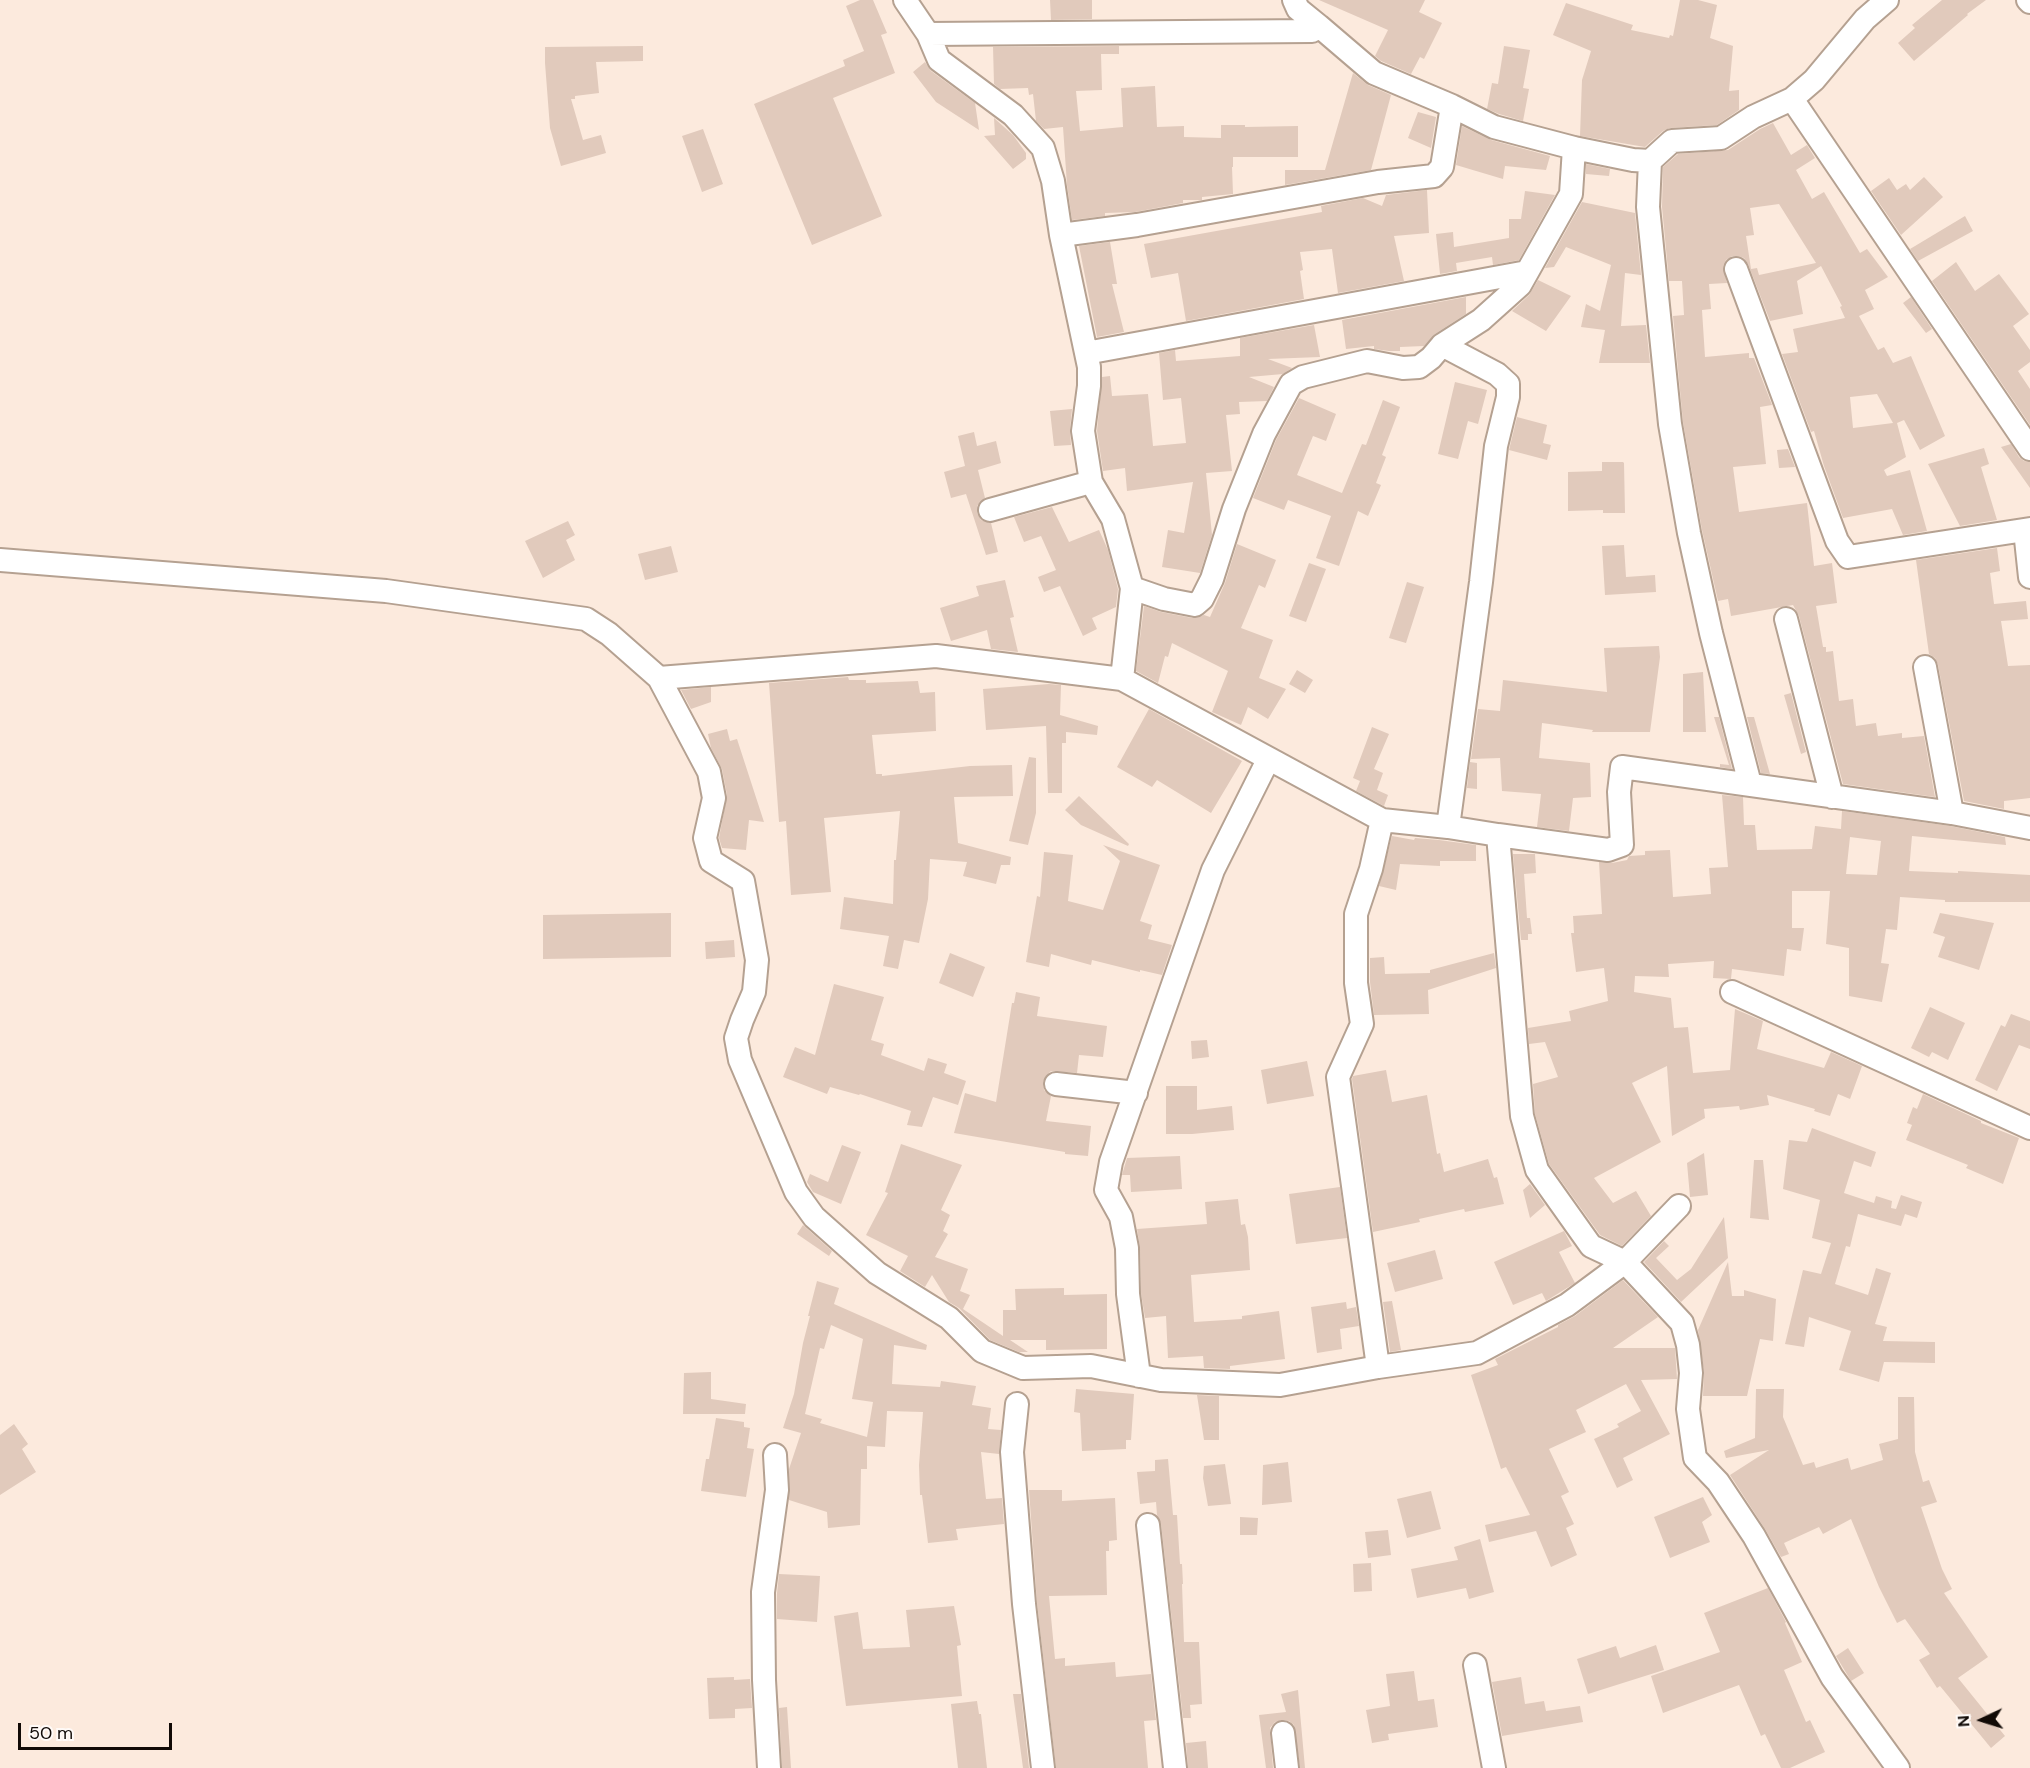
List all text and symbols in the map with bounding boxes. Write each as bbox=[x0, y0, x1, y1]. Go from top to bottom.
north arrow bbox=[1952, 1690, 2012, 1750]
scale bar bbox=[21, 1711, 176, 1749]
text: N bbox=[1953, 1715, 1974, 1728]
text: 50 m bbox=[29, 1721, 73, 1745]

